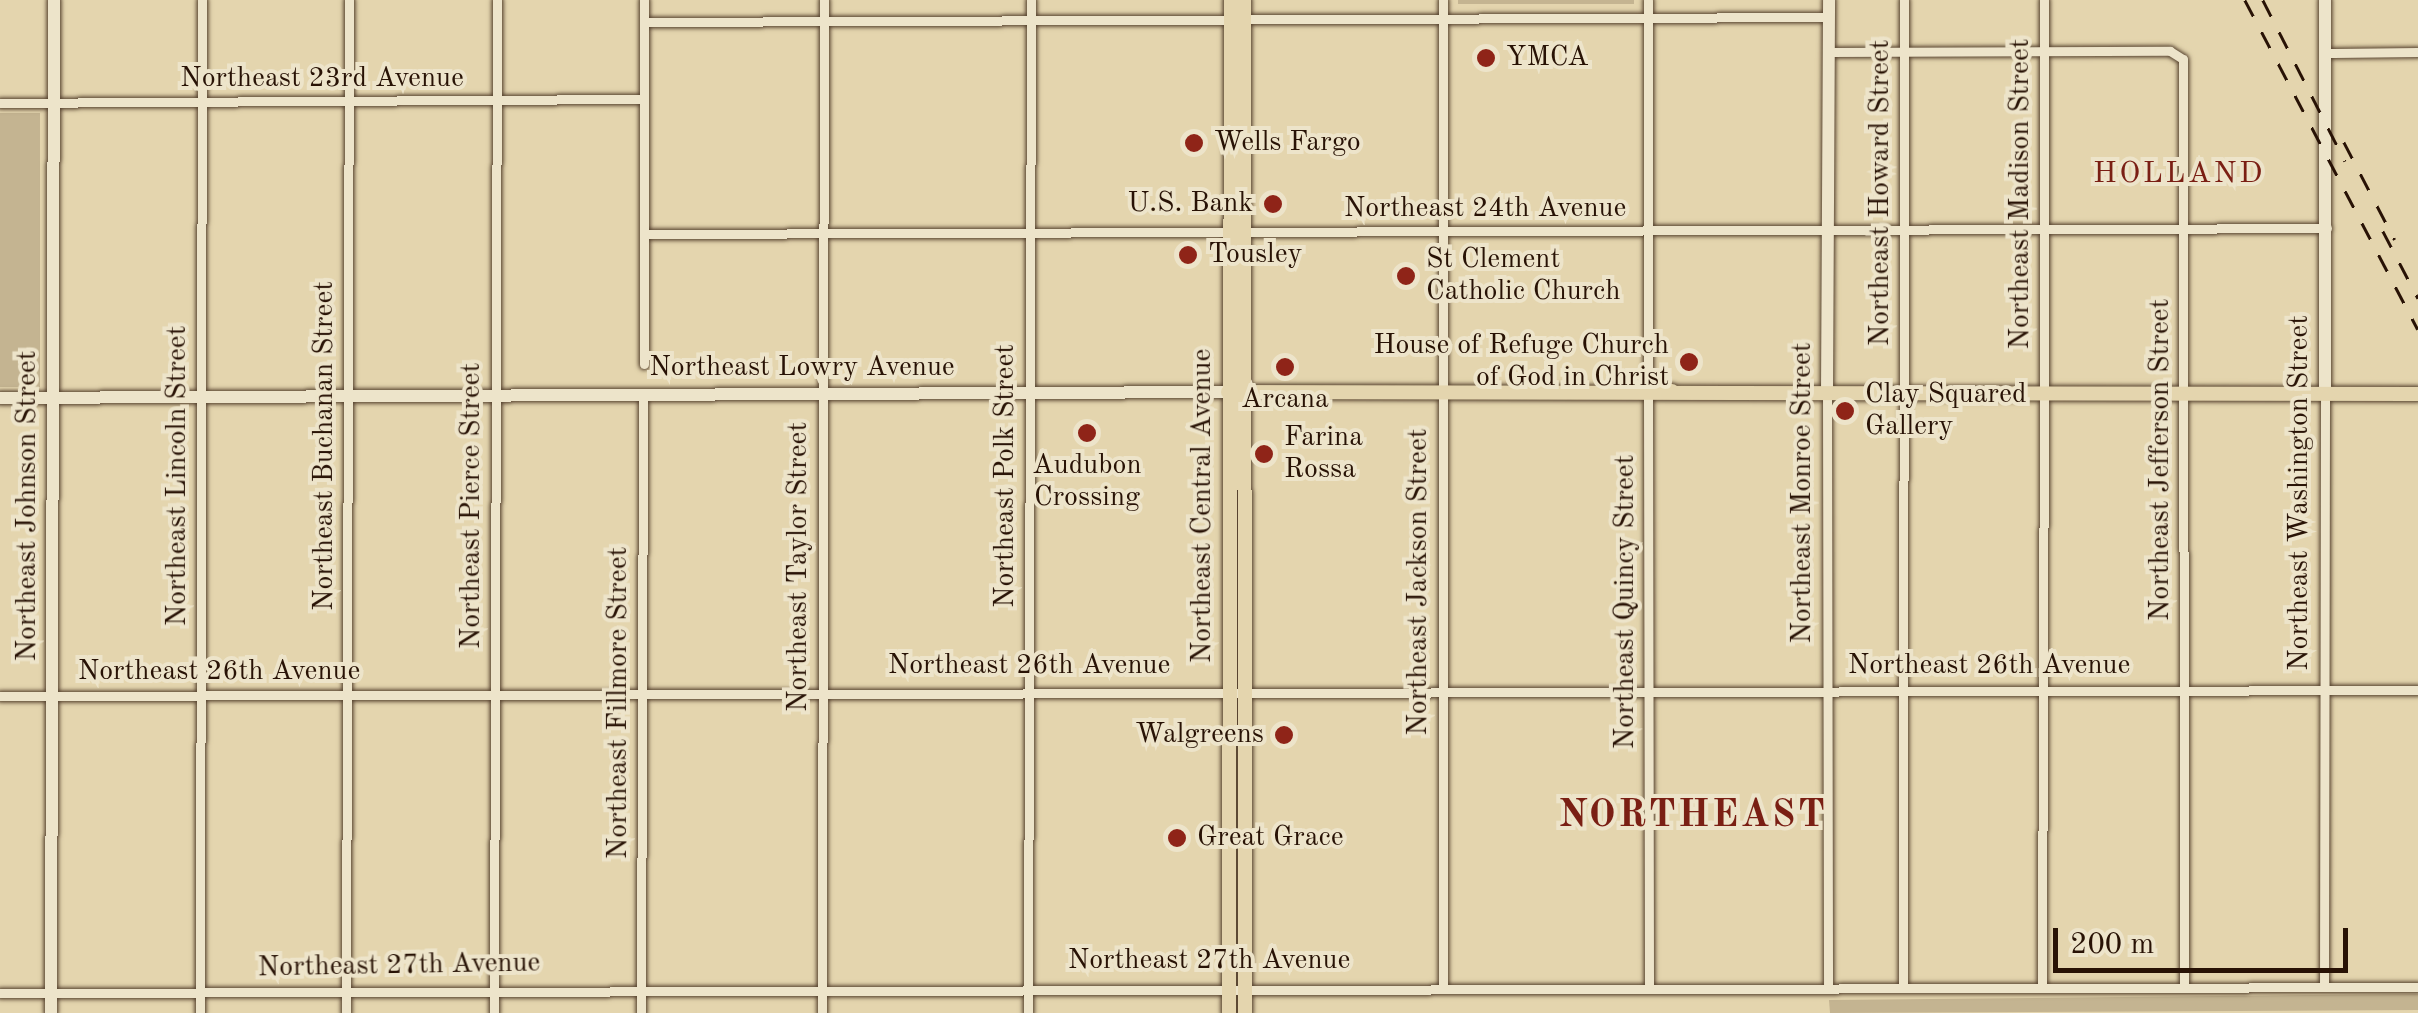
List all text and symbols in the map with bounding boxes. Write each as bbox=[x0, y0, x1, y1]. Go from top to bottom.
street label: Northeast Madison Street bbox=[2004, 38, 2038, 350]
street label: Northeast Howard Street bbox=[1864, 40, 1898, 346]
place label: YMCA bbox=[1506, 41, 1589, 75]
marker: YMCA bbox=[1475, 47, 1497, 69]
street label: Northeast 23rd Avenue bbox=[180, 62, 464, 96]
place label: Wells Fargo bbox=[1214, 126, 1361, 160]
marker: Wells Fargo bbox=[1183, 132, 1205, 154]
district label: HOLLAND bbox=[2093, 156, 2265, 192]
place label: U.S. Bank bbox=[1127, 187, 1253, 221]
street label: Northeast 24th Avenue bbox=[1344, 192, 1626, 226]
marker: U.S. Bank bbox=[1262, 193, 1284, 215]
place label: Tousley bbox=[1208, 238, 1302, 272]
place label: St Clement Catholic Church bbox=[1426, 243, 1621, 309]
marker: Tousley bbox=[1177, 244, 1199, 266]
marker: St Clement Catholic Church bbox=[1395, 265, 1417, 287]
street label: Northeast Buchanan Street bbox=[308, 281, 342, 611]
street label: Northeast Jefferson Street bbox=[2144, 299, 2178, 621]
street label: Northeast Washington Street bbox=[2283, 315, 2317, 671]
street label: Northeast Lincoln Street bbox=[161, 326, 195, 626]
place label: House of Refuge Church of God in Christ bbox=[1373, 329, 1669, 395]
street label: Northeast Monroe Street bbox=[1786, 342, 1820, 644]
street label: Northeast Polk Street bbox=[989, 344, 1023, 608]
street label: Northeast Central Avenue bbox=[1186, 349, 1220, 663]
street label: Northeast Johnson Street bbox=[11, 350, 45, 662]
street label: Northeast Lowry Avenue bbox=[649, 351, 955, 385]
marker: House of Refuge Church of God in Christ bbox=[1678, 351, 1700, 373]
marker: Arcana bbox=[1274, 356, 1296, 378]
street label: Northeast Pierce Street bbox=[455, 363, 489, 649]
place label: Clay Squared Gallery bbox=[1865, 378, 2027, 444]
place label: Arcana bbox=[1241, 383, 1329, 417]
marker: Clay Squared Gallery bbox=[1834, 400, 1856, 422]
place label: Farina Rossa bbox=[1284, 421, 1363, 487]
street label: Northeast Taylor Street bbox=[782, 422, 816, 712]
marker: Audubon Crossing bbox=[1076, 422, 1098, 444]
street label: Northeast Jackson Street bbox=[1402, 428, 1436, 736]
marker: Farina Rossa bbox=[1253, 443, 1275, 465]
place label: Audubon Crossing bbox=[1032, 449, 1142, 515]
street label: Northeast Quincy Street bbox=[1609, 455, 1643, 749]
street label: Northeast Fillmore Street bbox=[602, 547, 636, 859]
street label: Northeast 26th Avenue bbox=[888, 649, 1170, 683]
street label: Northeast 26th Avenue bbox=[1848, 649, 2130, 683]
street label: Northeast 26th Avenue bbox=[78, 655, 360, 689]
place label: Walgreens bbox=[1135, 718, 1264, 752]
marker: Walgreens bbox=[1273, 724, 1295, 746]
district label: NORTHEAST bbox=[1558, 794, 1828, 840]
place label: Great Grace bbox=[1197, 821, 1344, 855]
marker: Great Grace bbox=[1166, 827, 1188, 849]
scale bar bbox=[2058, 908, 2353, 970]
text: 200 m bbox=[2070, 930, 2154, 960]
street label: Northeast 27th Avenue bbox=[1068, 944, 1350, 978]
street label: Northeast 27th Avenue bbox=[257, 947, 541, 985]

